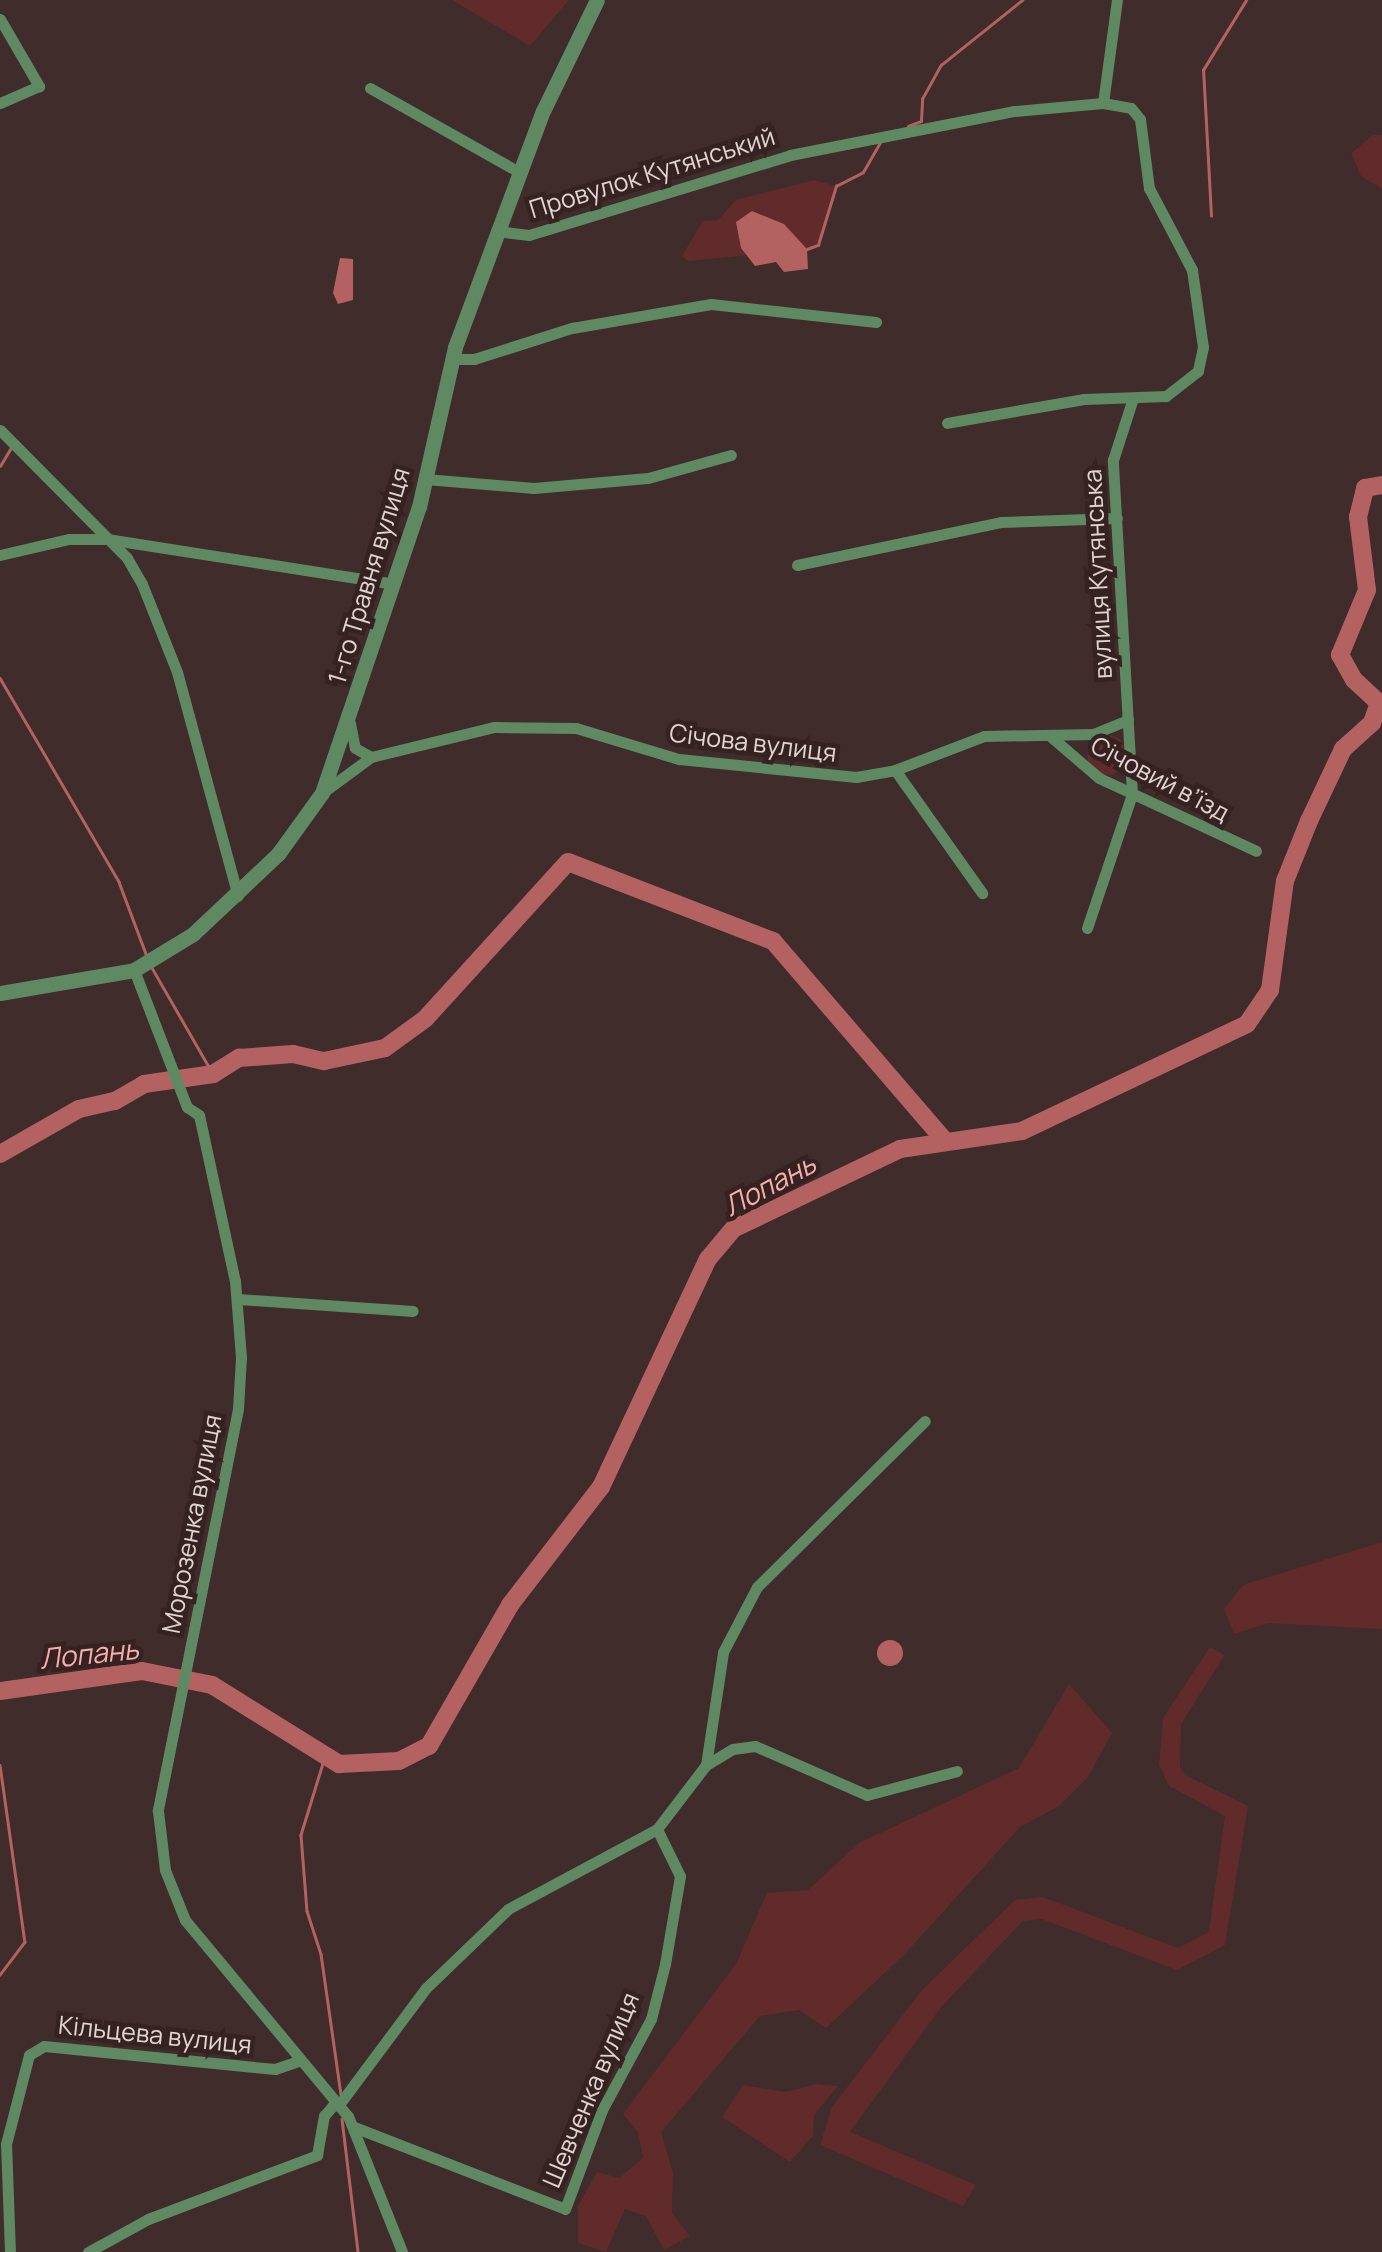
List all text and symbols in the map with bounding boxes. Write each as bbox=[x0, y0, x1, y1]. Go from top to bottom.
street label: Провулок Кутянський bbox=[526, 121, 778, 225]
street label: 1-го Травня вулиця bbox=[322, 464, 416, 688]
street label: вулиця Кутянська bbox=[1078, 468, 1118, 680]
street label: Січова вулиця bbox=[668, 718, 838, 768]
street label: Січовий в’їзд bbox=[1086, 730, 1234, 828]
water label: Лопань bbox=[717, 1146, 821, 1222]
street label: Морозенка вулиця bbox=[156, 1412, 228, 1636]
water label: Лопань bbox=[38, 1631, 140, 1675]
street label: Шевченка вулиця bbox=[536, 1988, 646, 2192]
street label: Кільцева вулиця bbox=[57, 2010, 253, 2060]

